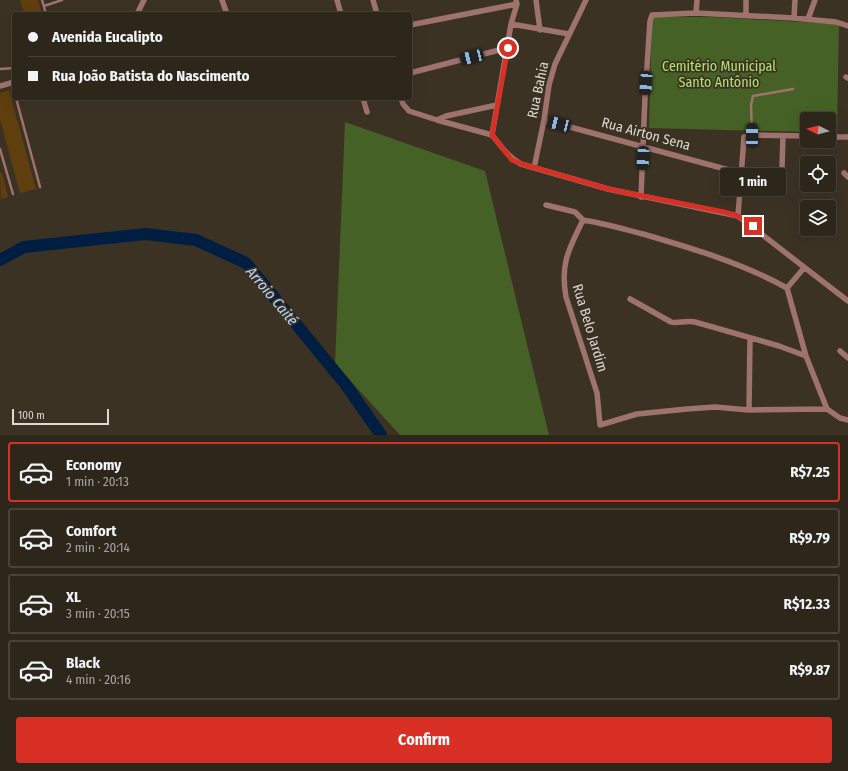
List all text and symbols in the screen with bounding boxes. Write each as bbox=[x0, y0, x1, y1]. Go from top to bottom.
text: Avenida Eucalipto bbox=[52, 28, 163, 46]
route start bbox=[499, 39, 517, 57]
car bbox=[459, 48, 485, 66]
park label: Cemitério Municipal Santo Antônio bbox=[662, 58, 776, 91]
street label: Rua Bahia bbox=[524, 60, 552, 120]
text: Rua João Batista do Nascimento bbox=[52, 67, 250, 85]
car bbox=[639, 71, 653, 95]
north arrow bbox=[800, 112, 836, 148]
map controls bbox=[800, 112, 836, 236]
street label: Rua Airton Sena bbox=[600, 114, 692, 154]
car bbox=[546, 115, 572, 133]
car bbox=[746, 123, 758, 147]
car bbox=[636, 146, 650, 170]
button: locate bbox=[800, 156, 836, 192]
callout: 1 min bbox=[720, 168, 786, 196]
text: 1 min bbox=[739, 174, 767, 189]
button: layers bbox=[800, 200, 836, 236]
route end bbox=[744, 217, 762, 235]
water label: Arroio Caité bbox=[242, 262, 302, 329]
street label: Rua Belo Jardim bbox=[569, 282, 611, 374]
scale bar bbox=[12, 407, 109, 426]
text: 100 m bbox=[18, 409, 45, 422]
icon: car bbox=[18, 454, 54, 490]
text: Economy bbox=[66, 456, 121, 474]
text: R$7.25 bbox=[790, 463, 830, 481]
text: 1 min · 20:13 bbox=[66, 474, 129, 489]
icon: car bbox=[18, 520, 54, 556]
text: Comfort bbox=[66, 522, 117, 540]
text: R$9.79 bbox=[789, 529, 830, 547]
text: 2 min · 20:14 bbox=[66, 540, 130, 555]
icon: car bbox=[18, 586, 54, 622]
text: XL bbox=[66, 588, 81, 606]
text: R$12.33 bbox=[784, 595, 830, 613]
text: 3 min · 20:15 bbox=[66, 606, 130, 621]
icon: car bbox=[18, 652, 54, 688]
text: Black bbox=[66, 654, 100, 672]
text: R$9.87 bbox=[789, 661, 830, 679]
text: 4 min · 20:16 bbox=[66, 672, 131, 687]
button: Confirm bbox=[16, 717, 832, 763]

